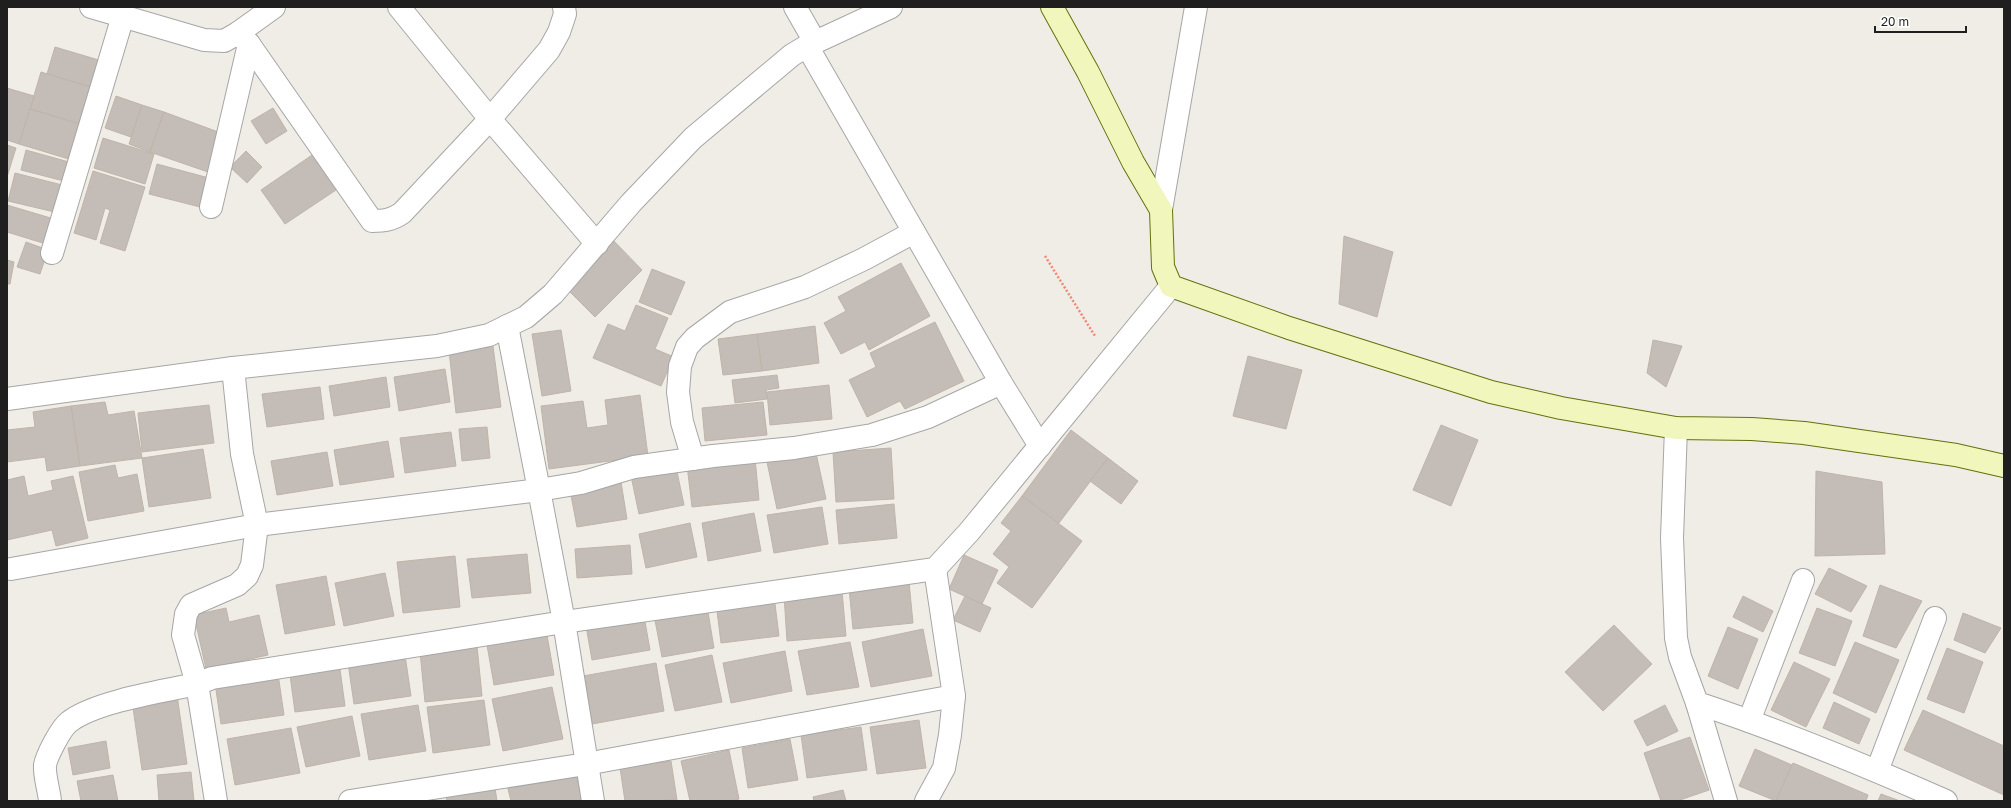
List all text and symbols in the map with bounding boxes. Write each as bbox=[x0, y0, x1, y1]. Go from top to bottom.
scale bar bbox=[1875, 8, 1966, 34]
text: 20 m bbox=[1881, 14, 1909, 29]

